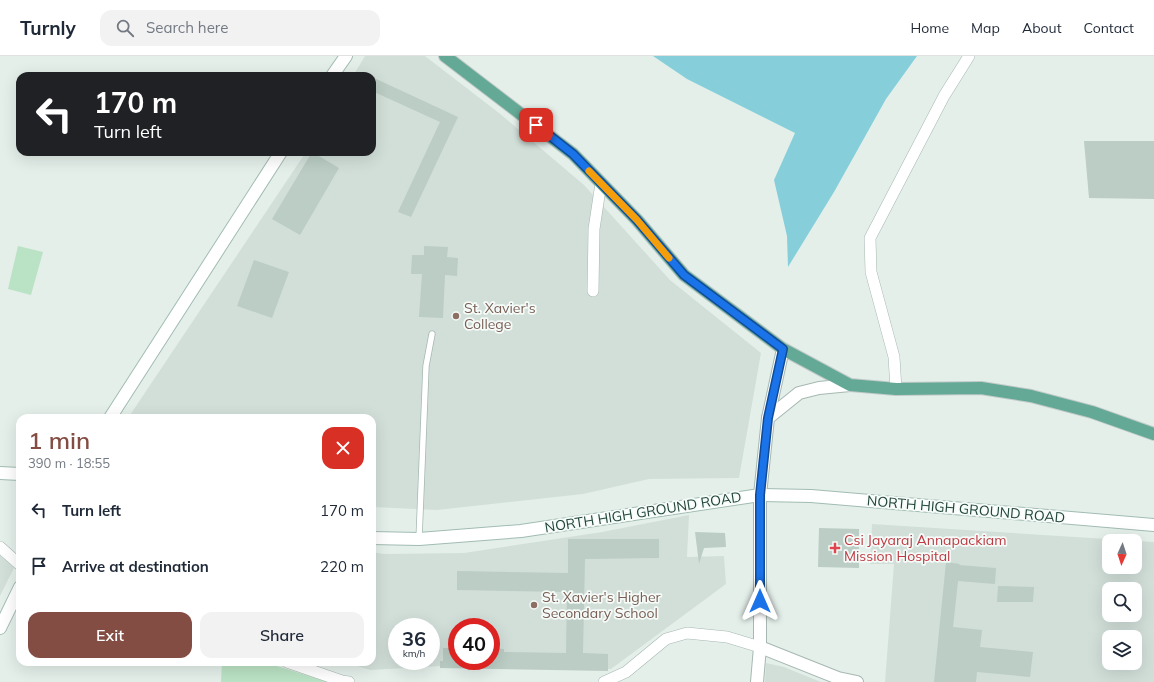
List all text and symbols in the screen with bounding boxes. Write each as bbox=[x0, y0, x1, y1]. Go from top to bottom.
search box bbox=[100, 10, 380, 46]
text: Turnly bbox=[20, 16, 76, 40]
icon: search bbox=[114, 17, 136, 39]
text: Search here bbox=[146, 18, 228, 37]
text: Home bbox=[910, 19, 949, 37]
text: Map bbox=[971, 19, 1000, 37]
text: About bbox=[1022, 19, 1062, 37]
text: Contact bbox=[1084, 19, 1134, 37]
text: 170 m bbox=[94, 85, 177, 120]
icon: left bbox=[28, 88, 80, 140]
pin bbox=[519, 108, 553, 142]
icon: arrive bbox=[525, 114, 547, 136]
text: Turn left bbox=[94, 120, 162, 143]
place label: St. Xavier's College bbox=[464, 299, 536, 333]
marker: St. Xavier's College bbox=[451, 311, 461, 321]
text: 1 min bbox=[28, 425, 90, 455]
button: close bbox=[322, 427, 364, 469]
text: 390 m · 18:55 bbox=[28, 455, 110, 471]
street label: NORTH HIGH GROUND ROAD bbox=[543, 488, 743, 536]
street label: NORTH HIGH GROUND ROAD bbox=[866, 491, 1066, 527]
icon: left bbox=[28, 499, 50, 521]
text: Turn left bbox=[62, 501, 121, 520]
text: 170 m bbox=[320, 501, 364, 520]
place label: Csi Jayaraj Annapackiam Mission Hospital bbox=[844, 531, 1006, 565]
north arrow bbox=[1102, 534, 1142, 574]
map controls bbox=[1102, 534, 1142, 670]
marker: Csi Jayaraj Annapackiam Mission Hospital bbox=[829, 542, 841, 554]
icon: arrive bbox=[28, 555, 50, 577]
text: Arrive at destination bbox=[62, 557, 209, 576]
text: 220 m bbox=[320, 557, 364, 576]
position arrow bbox=[739, 580, 781, 622]
button: search bbox=[1102, 582, 1142, 622]
place label: St. Xavier's Higher Secondary School bbox=[542, 588, 662, 622]
marker: St. Xavier's Higher Secondary School bbox=[529, 600, 539, 610]
button: Exit bbox=[28, 612, 192, 658]
button: Share bbox=[200, 612, 364, 658]
speed limit sign: 40 bbox=[448, 618, 500, 670]
text: 36 bbox=[402, 626, 426, 651]
button: layers bbox=[1102, 630, 1142, 670]
text: km/h bbox=[403, 647, 425, 660]

